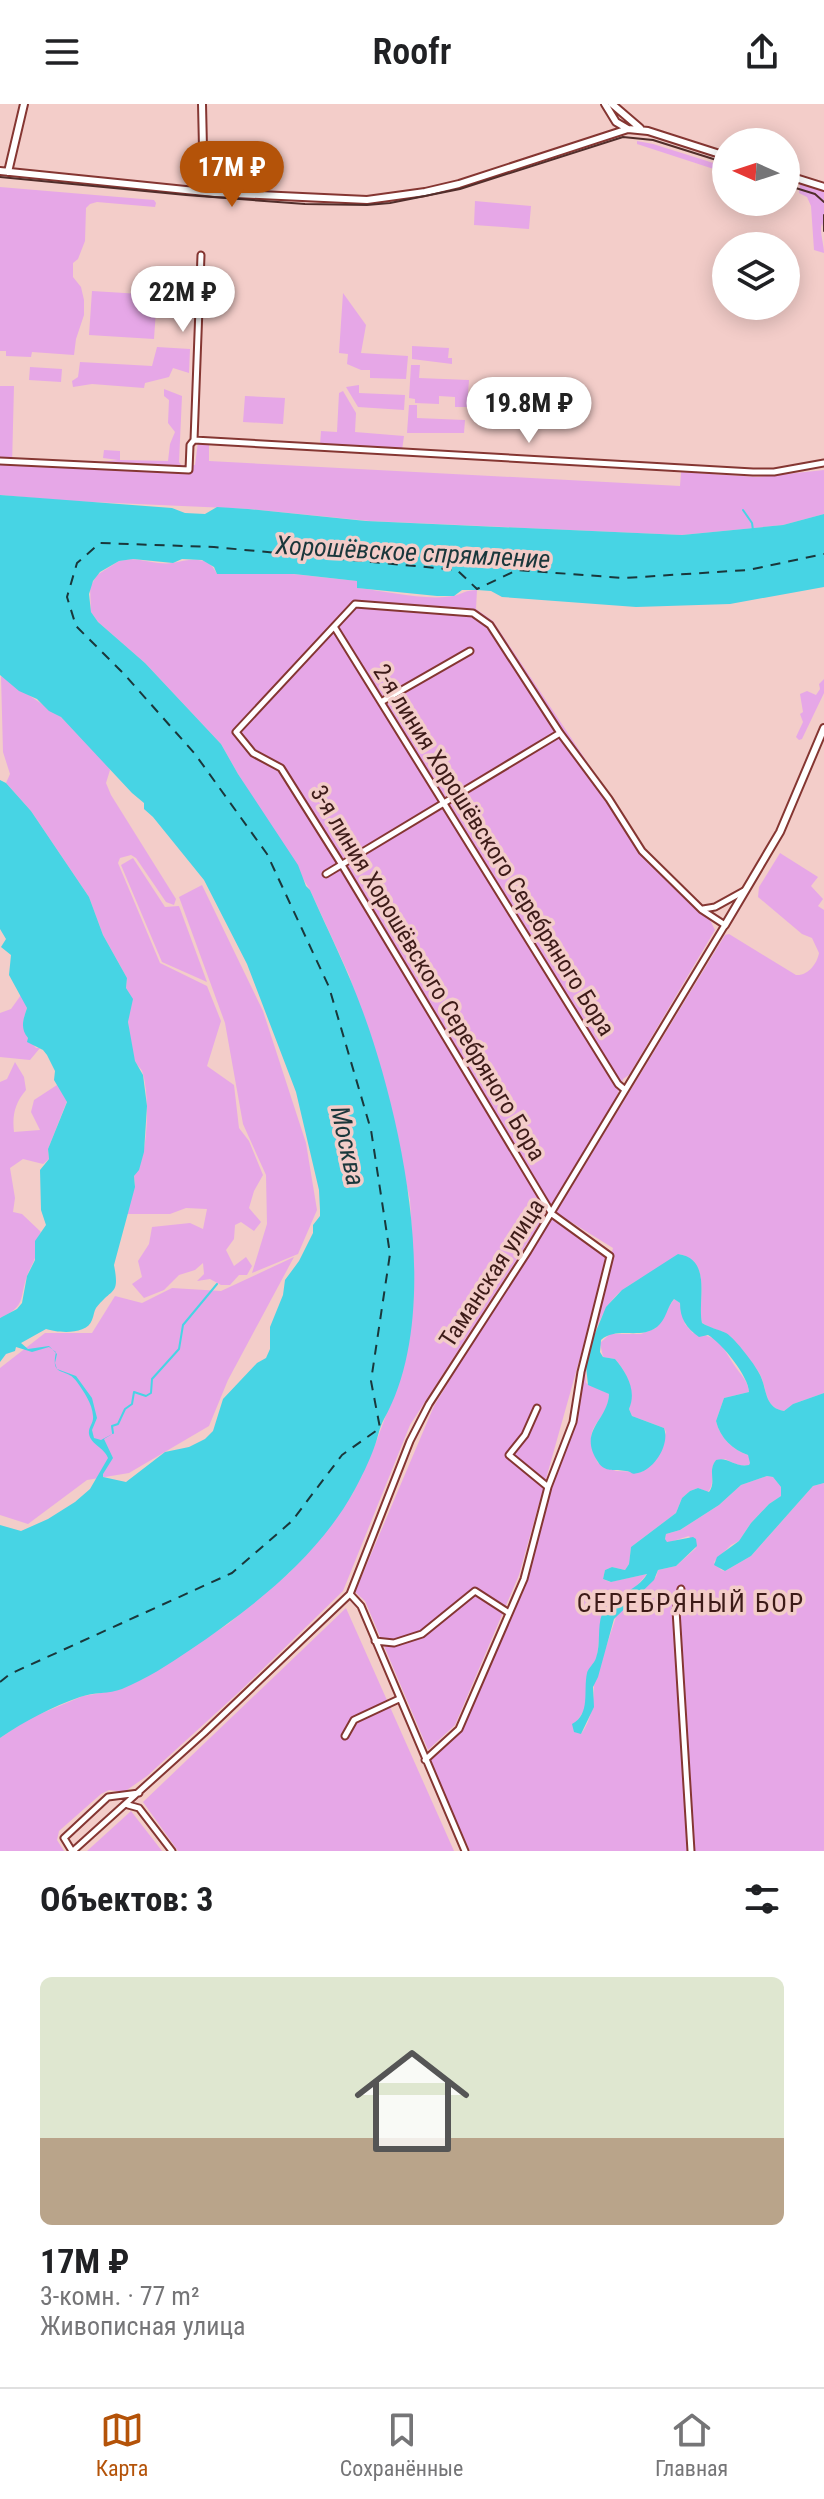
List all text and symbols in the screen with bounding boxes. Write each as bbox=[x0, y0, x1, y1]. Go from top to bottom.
icon: menu bbox=[40, 30, 84, 74]
icon: share bbox=[740, 30, 784, 74]
text: Roofr bbox=[372, 31, 452, 73]
north arrow bbox=[712, 128, 800, 216]
map controls bbox=[712, 128, 800, 320]
pin: 17M ₽ bbox=[176, 141, 288, 209]
text: 17M ₽ bbox=[198, 152, 266, 182]
button: layers bbox=[712, 232, 800, 320]
pin: 22M ₽ bbox=[127, 266, 239, 334]
text: 22M ₽ bbox=[149, 277, 217, 307]
pin: 19.8M ₽ bbox=[455, 377, 603, 445]
text: 19.8M ₽ bbox=[485, 388, 573, 418]
water label: Хорошёвское спрямление bbox=[274, 530, 551, 574]
street label: 2-я линия Хорошёвского Серебряного Бора bbox=[368, 659, 620, 1041]
street label: 3-я линия Хорошёвского Серебряного Бора bbox=[305, 780, 551, 1166]
water label: Москва bbox=[325, 1104, 371, 1188]
street label: Таманская улица bbox=[434, 1194, 550, 1352]
district label: СЕРЕБРЯНЫЙ БОР bbox=[577, 1588, 805, 1618]
icon: filters bbox=[740, 1877, 784, 1921]
text: Объектов: 3 bbox=[40, 1879, 214, 1919]
icon: home bbox=[340, 2029, 484, 2173]
text: 17M ₽ bbox=[40, 2241, 129, 2281]
text: 3-комн. · 77 m² bbox=[40, 2281, 200, 2311]
text: Живописная улица bbox=[40, 2311, 246, 2341]
tab: Карта bbox=[96, 2408, 148, 2481]
tab: Сохранённые bbox=[340, 2408, 463, 2481]
tab: Главная bbox=[655, 2408, 728, 2481]

